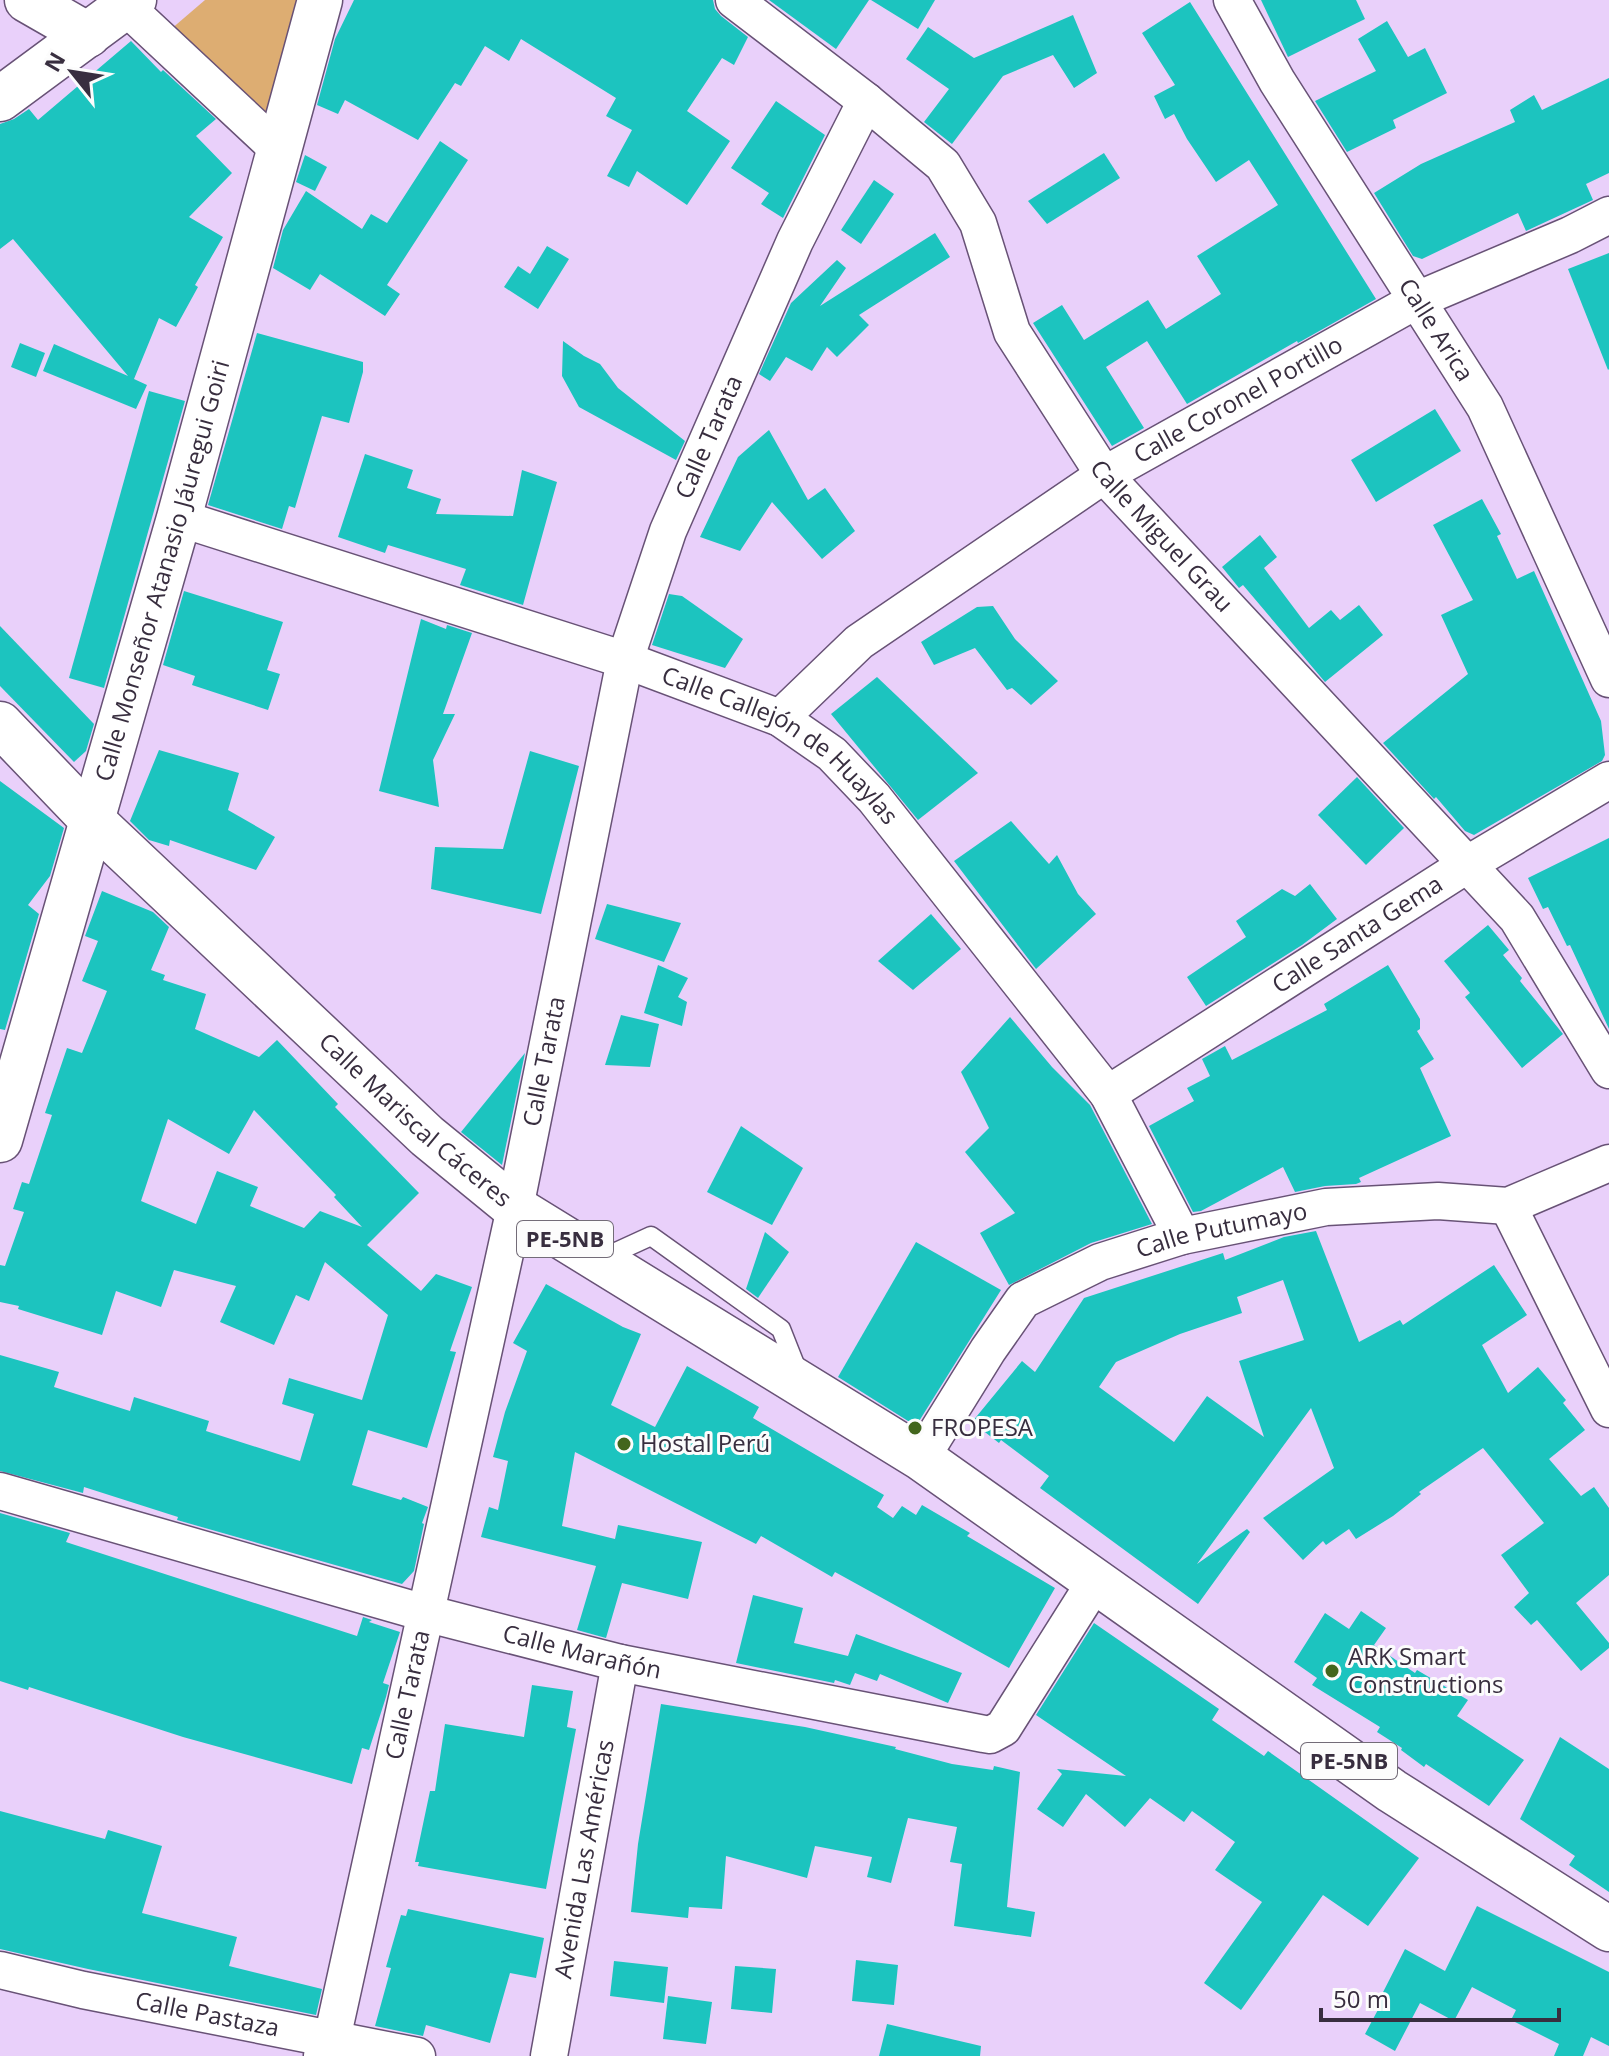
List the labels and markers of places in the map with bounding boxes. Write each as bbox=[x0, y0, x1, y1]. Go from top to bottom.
place label: FROPESA bbox=[931, 1410, 1034, 1443]
marker: FROPESA bbox=[906, 1419, 924, 1437]
place label: Hostal Perú bbox=[640, 1426, 770, 1459]
marker: Hostal Perú bbox=[615, 1435, 633, 1453]
place label: ARK Smart Constructions bbox=[1348, 1639, 1504, 1700]
marker: ARK Smart Constructions bbox=[1323, 1662, 1341, 1680]

